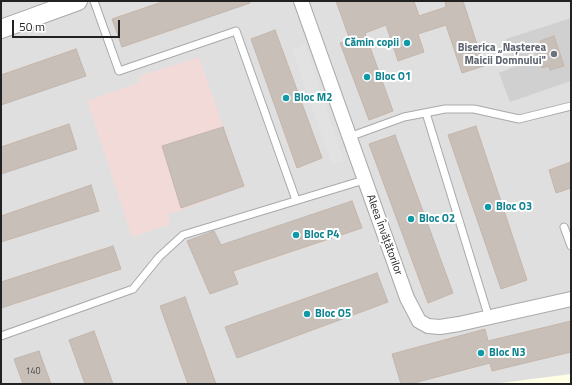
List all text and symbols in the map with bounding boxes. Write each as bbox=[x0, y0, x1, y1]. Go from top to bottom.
scale bar bbox=[14, 12, 122, 38]
text: 50 m bbox=[19, 17, 45, 36]
place label: Cămin copii bbox=[344, 36, 399, 50]
marker: Cămin copii bbox=[402, 38, 412, 48]
place label: Biserica „Nașterea Maicii Domnului" bbox=[458, 41, 546, 67]
marker: Biserica „Nașterea Maicii Domnului" bbox=[549, 49, 559, 59]
place label: Bloc O1 bbox=[375, 70, 411, 84]
marker: Bloc O1 bbox=[362, 72, 372, 82]
place label: Bloc M2 bbox=[294, 91, 332, 105]
marker: Bloc M2 bbox=[281, 93, 291, 103]
street label: Aleea Învățătorilor bbox=[363, 193, 405, 277]
place label: Bloc O3 bbox=[496, 200, 532, 214]
marker: Bloc O3 bbox=[483, 202, 493, 212]
place label: Bloc O2 bbox=[419, 212, 455, 226]
marker: Bloc O2 bbox=[406, 214, 416, 224]
place label: Bloc P4 bbox=[304, 228, 339, 242]
marker: Bloc P4 bbox=[291, 230, 301, 240]
place label: Bloc O5 bbox=[315, 307, 351, 321]
marker: Bloc O5 bbox=[302, 309, 312, 319]
place label: Bloc N3 bbox=[489, 346, 526, 360]
marker: Bloc N3 bbox=[476, 348, 486, 358]
house number: 140 bbox=[25, 367, 41, 377]

